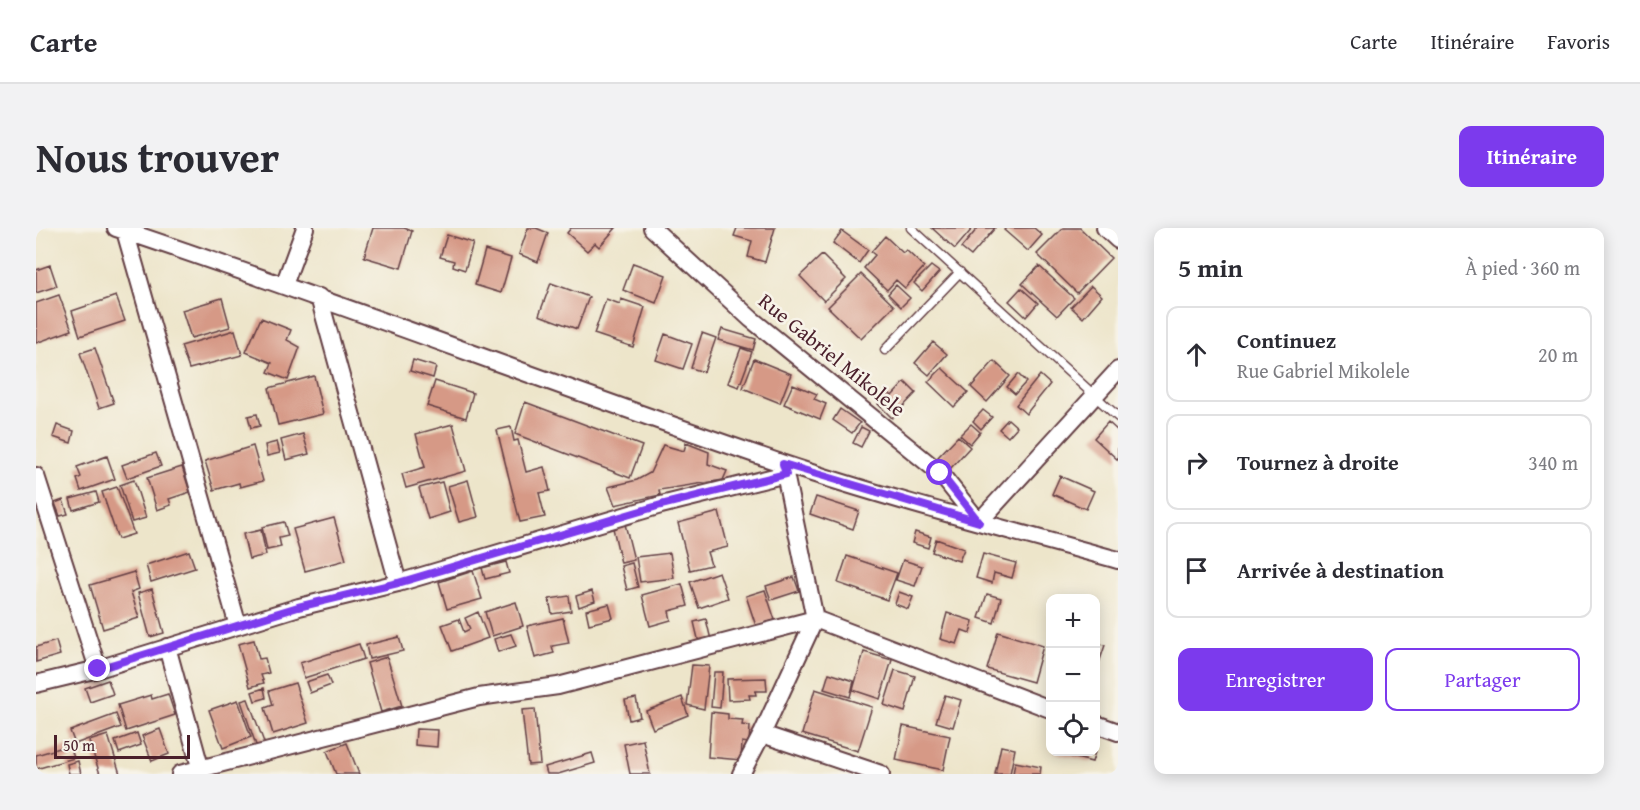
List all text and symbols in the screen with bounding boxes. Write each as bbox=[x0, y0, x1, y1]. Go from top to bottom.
text: Carte bbox=[30, 21, 97, 62]
text: Carte bbox=[1350, 26, 1397, 57]
text: Itinéraire bbox=[1430, 26, 1514, 57]
text: Favoris bbox=[1547, 26, 1610, 57]
text: Nous trouver bbox=[36, 126, 279, 187]
button: Itinéraire bbox=[1459, 126, 1604, 187]
text: 5 min bbox=[1178, 248, 1243, 287]
text: À pied · 360 m bbox=[1465, 253, 1580, 282]
street label: Rue Gabriel Mikolele bbox=[752, 285, 913, 424]
text: Continuez bbox=[1237, 324, 1336, 356]
icon: ahead bbox=[1180, 338, 1213, 371]
text: 20 m bbox=[1538, 340, 1578, 369]
text: Rue Gabriel Mikolele bbox=[1237, 356, 1410, 385]
icon: right bbox=[1180, 446, 1213, 479]
text: Tournez à droite bbox=[1237, 446, 1399, 478]
text: 340 m bbox=[1528, 448, 1578, 477]
route start bbox=[926, 459, 952, 485]
icon: arrive bbox=[1180, 554, 1213, 587]
text: Arrivée à destination bbox=[1237, 554, 1444, 586]
map controls bbox=[1046, 594, 1100, 756]
button: + bbox=[1046, 594, 1100, 648]
button: − bbox=[1046, 648, 1100, 702]
button: Enregistrer bbox=[1178, 648, 1373, 711]
button: Partager bbox=[1385, 648, 1580, 711]
route end bbox=[84, 655, 110, 681]
button: locate bbox=[1046, 702, 1100, 756]
scale bar bbox=[54, 732, 190, 760]
text: 50 m bbox=[63, 733, 95, 757]

